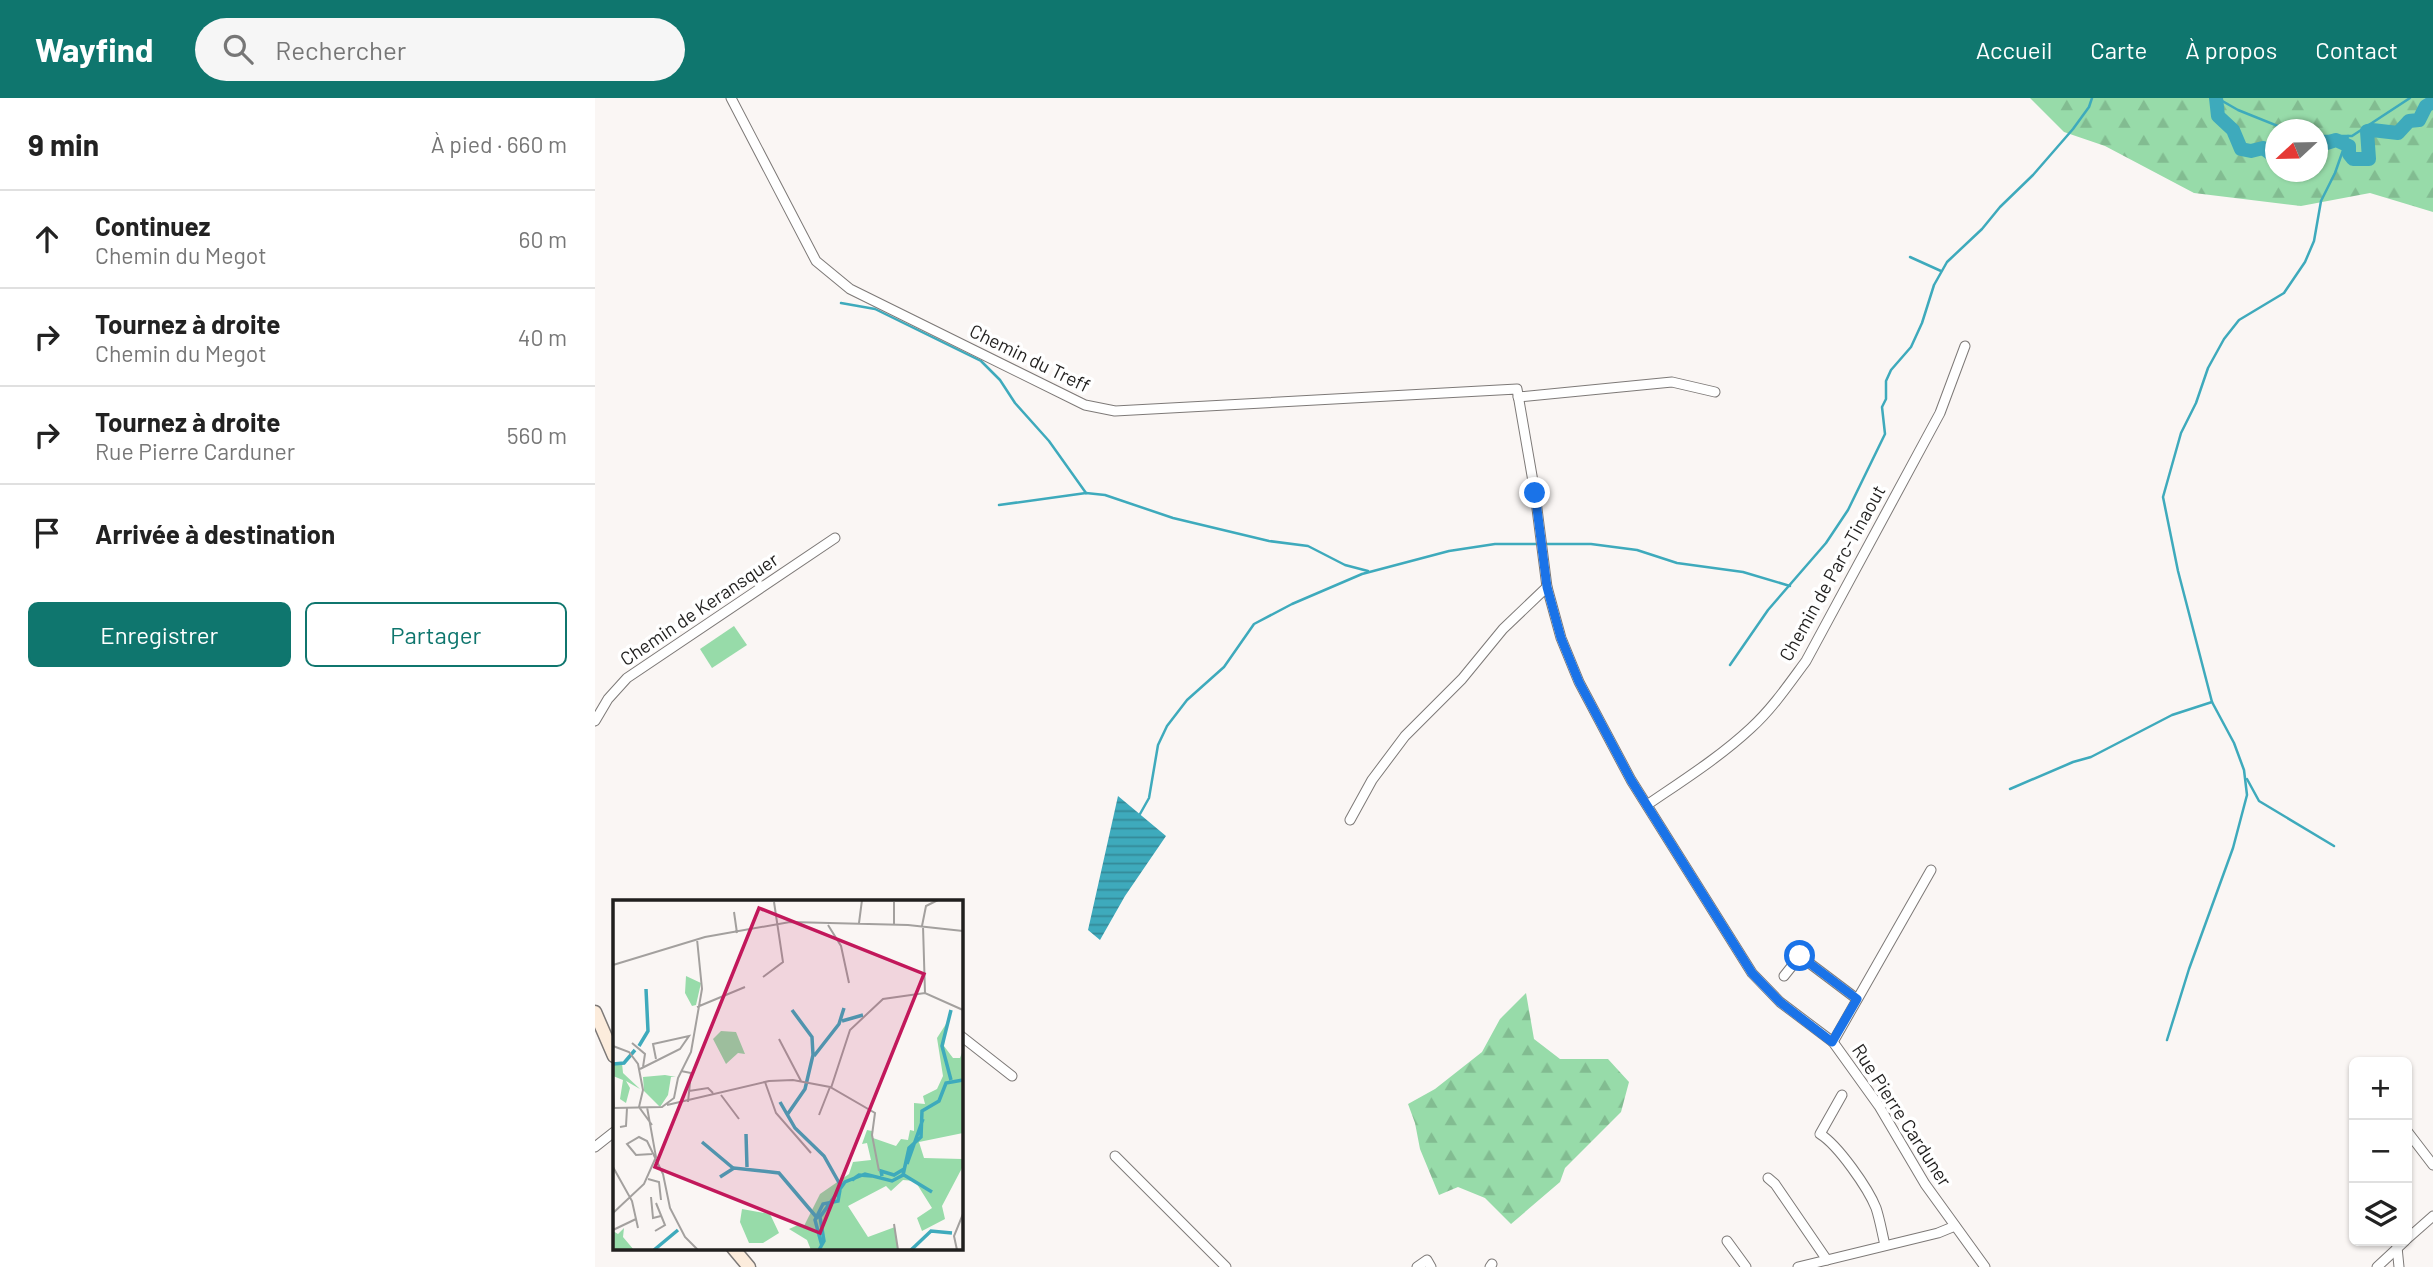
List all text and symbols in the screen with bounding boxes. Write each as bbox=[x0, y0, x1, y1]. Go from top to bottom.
search box bbox=[195, 18, 685, 81]
text: Wayfind bbox=[35, 29, 153, 69]
icon: search bbox=[219, 30, 257, 68]
text: Rechercher bbox=[275, 34, 406, 65]
text: Accueil bbox=[1976, 35, 2052, 64]
text: Carte bbox=[2090, 35, 2147, 64]
text: À propos bbox=[2185, 35, 2277, 64]
text: Contact bbox=[2315, 35, 2398, 64]
north arrow bbox=[2265, 119, 2328, 182]
text: 9 min bbox=[28, 126, 99, 162]
text: À pied · 660 m bbox=[431, 130, 567, 158]
text: Continuez bbox=[95, 210, 211, 241]
icon: ahead bbox=[28, 220, 66, 258]
text: 60 m bbox=[519, 225, 567, 253]
text: Chemin du Megot bbox=[95, 241, 267, 269]
text: Tournez à droite bbox=[95, 308, 280, 339]
icon: right bbox=[28, 318, 66, 356]
street label: Chemin du Treff bbox=[966, 319, 1094, 397]
text: 40 m bbox=[518, 323, 567, 351]
text: Chemin du Megot bbox=[95, 339, 267, 367]
text: Tournez à droite bbox=[95, 406, 280, 437]
icon: right bbox=[28, 416, 66, 454]
text: 560 m bbox=[507, 421, 567, 449]
text: Rue Pierre Carduner bbox=[95, 437, 295, 465]
route end bbox=[1519, 477, 1550, 508]
street label: Chemin de Parc-Tinaout bbox=[1774, 481, 1889, 665]
icon: arrive bbox=[28, 514, 66, 552]
text: Arrivée à destination bbox=[95, 518, 335, 549]
street label: Chemin de Keransquer bbox=[615, 547, 782, 670]
button: Enregistrer bbox=[28, 602, 291, 667]
button: Partager bbox=[305, 602, 567, 667]
inset map bbox=[613, 900, 963, 1250]
route start bbox=[1784, 940, 1815, 971]
street label: Rue Pierre Carduner bbox=[1848, 1039, 1957, 1190]
map controls bbox=[2349, 1057, 2412, 1246]
button: + bbox=[2349, 1057, 2412, 1120]
button: − bbox=[2349, 1120, 2412, 1183]
button: layers bbox=[2349, 1183, 2412, 1246]

